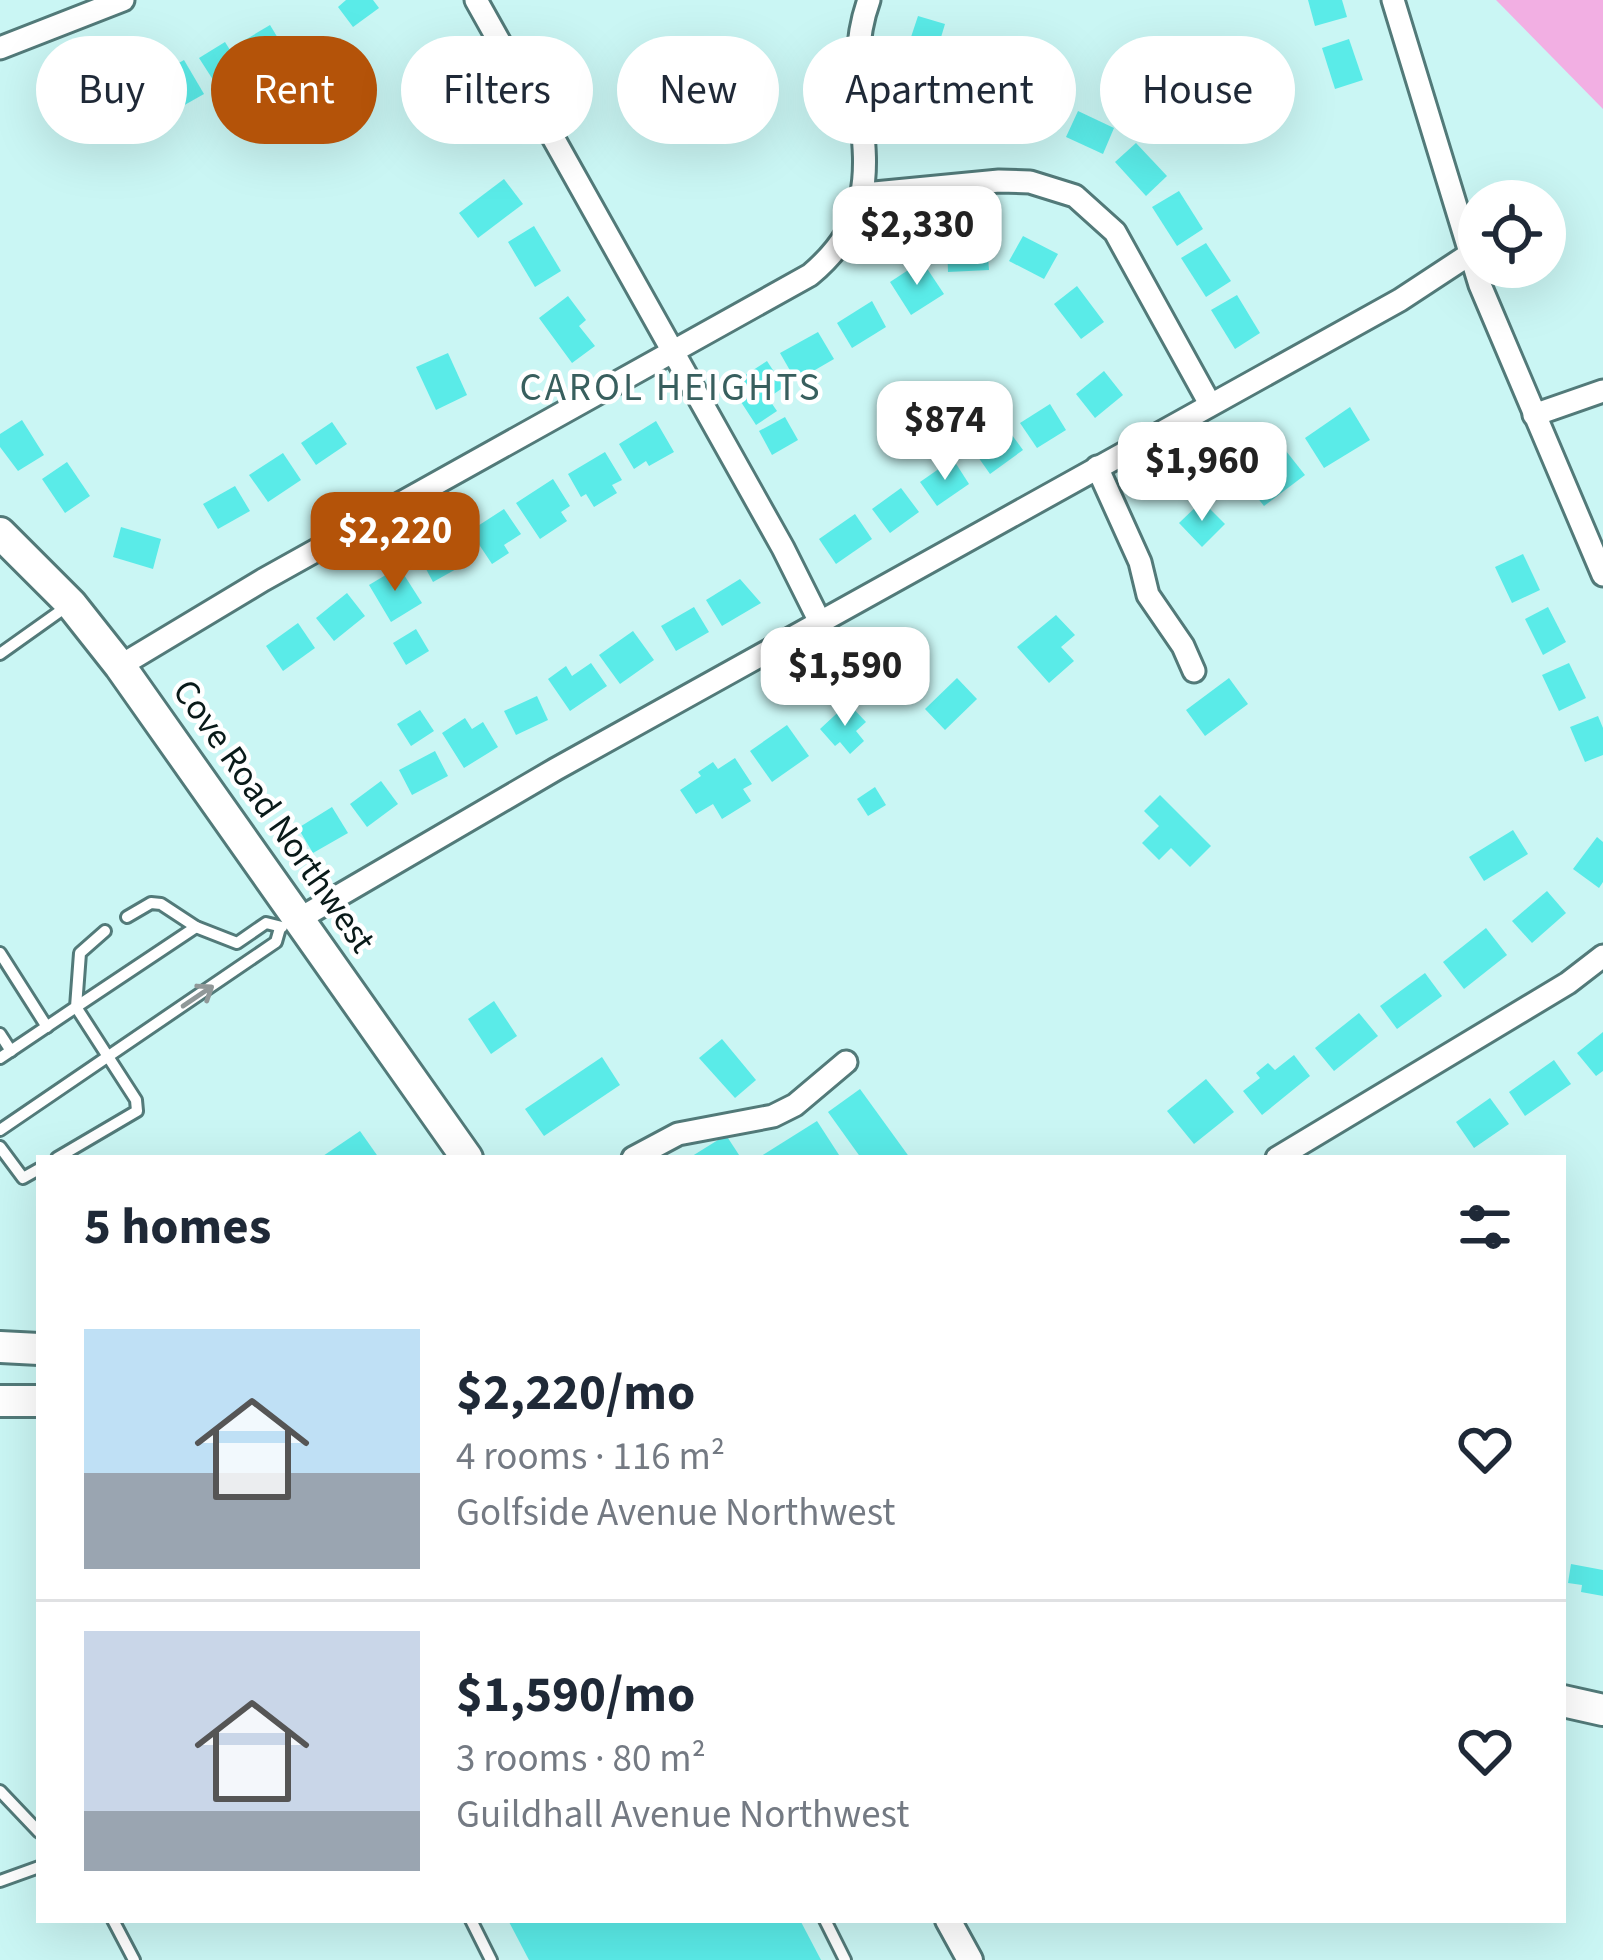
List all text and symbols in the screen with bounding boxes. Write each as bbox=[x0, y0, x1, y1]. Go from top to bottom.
chip: Buy bbox=[36, 36, 187, 144]
chip: Rent bbox=[211, 36, 377, 144]
chip: Filters bbox=[401, 36, 593, 144]
chip: New bbox=[617, 36, 779, 144]
chip: Apartment bbox=[803, 36, 1076, 144]
chip: House bbox=[1100, 36, 1295, 144]
map controls bbox=[1458, 180, 1566, 288]
button: locate bbox=[1458, 180, 1566, 288]
pin: $2,330 bbox=[819, 186, 1015, 288]
text: $2,330 bbox=[860, 197, 974, 253]
district label: CAROL HEIGHTS bbox=[519, 360, 823, 416]
pin: $874 bbox=[874, 381, 1016, 483]
text: $874 bbox=[904, 392, 986, 448]
pin: $1,960 bbox=[1104, 422, 1300, 524]
text: $1,960 bbox=[1145, 433, 1259, 489]
pin: $2,220 bbox=[297, 492, 493, 594]
text: $2,220 bbox=[338, 503, 452, 559]
pin: $1,590 bbox=[747, 627, 943, 729]
text: $1,590 bbox=[788, 638, 902, 694]
street label: Cove Road Northwest bbox=[160, 669, 388, 963]
one-way arrow bbox=[181, 984, 215, 1009]
text: 5 homes bbox=[84, 1191, 271, 1263]
icon: filters bbox=[1452, 1194, 1518, 1260]
text: $2,220/mo bbox=[456, 1357, 695, 1429]
icon: home bbox=[180, 1377, 324, 1521]
icon: heart bbox=[1452, 1416, 1518, 1482]
text: 4 rooms · 116 m² bbox=[456, 1429, 725, 1485]
text: Golfside Avenue Northwest bbox=[456, 1485, 895, 1541]
text: $1,590/mo bbox=[456, 1659, 695, 1731]
icon: home bbox=[180, 1679, 324, 1823]
icon: heart bbox=[1452, 1718, 1518, 1784]
text: 3 rooms · 80 m² bbox=[456, 1731, 706, 1787]
text: Guildhall Avenue Northwest bbox=[456, 1787, 909, 1843]

